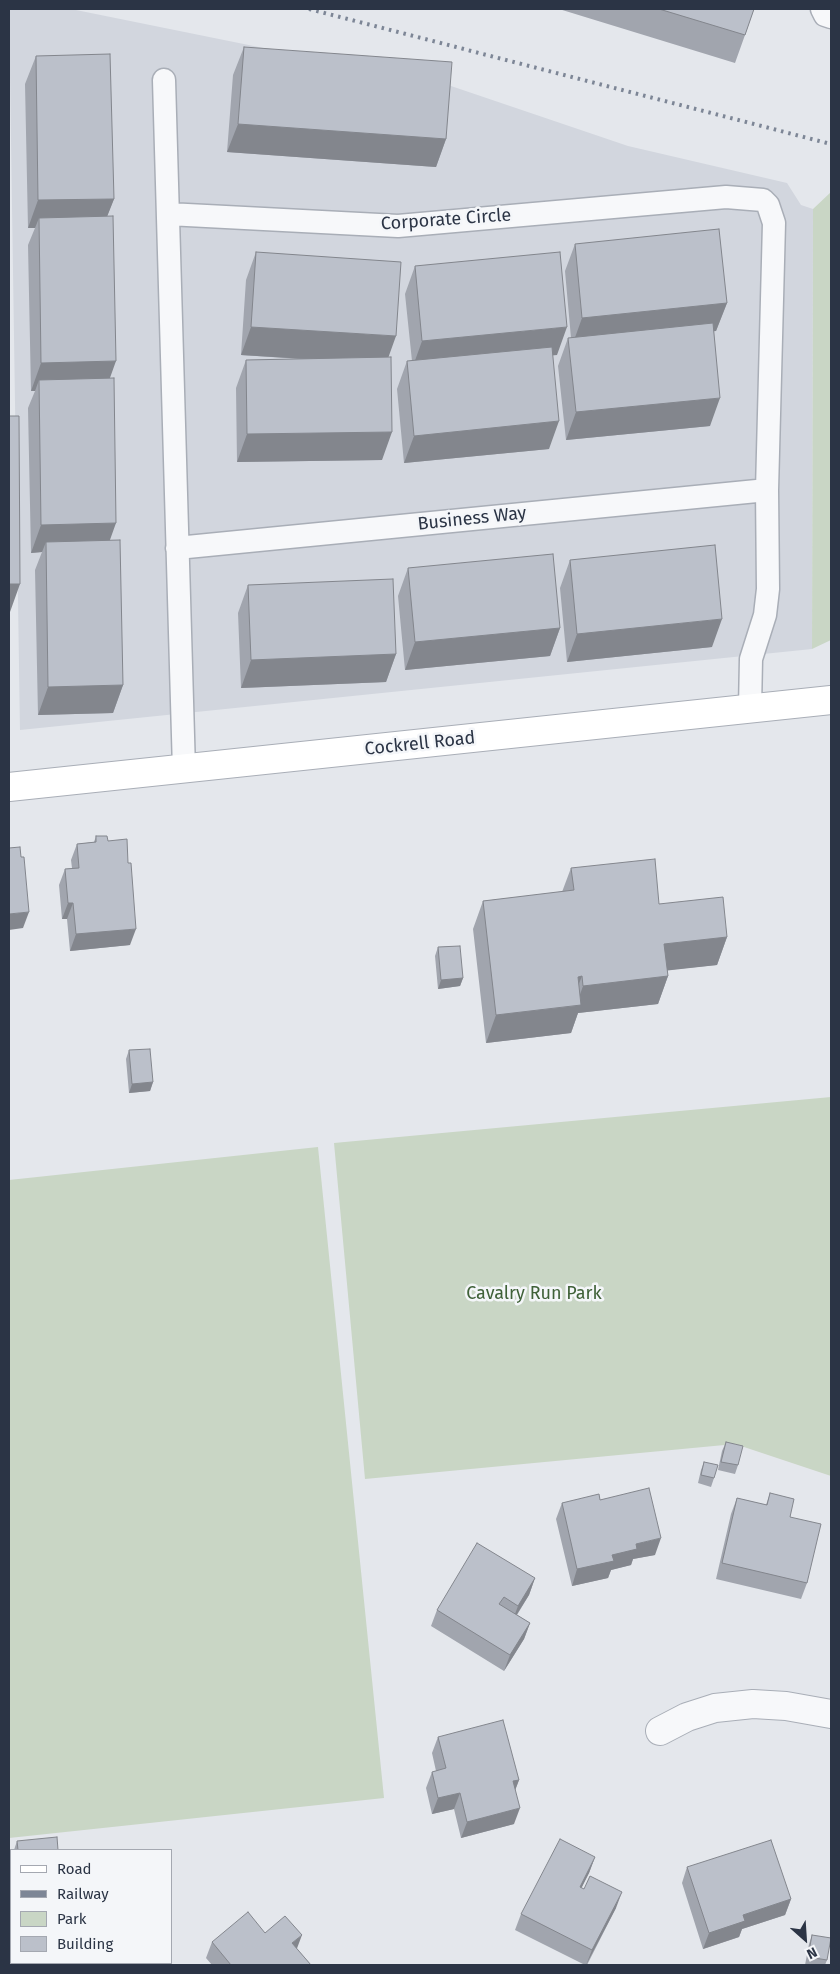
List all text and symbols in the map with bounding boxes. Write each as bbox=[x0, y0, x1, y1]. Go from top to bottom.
street label: Corporate Circle bbox=[380, 205, 512, 235]
street label: Business Way bbox=[416, 503, 528, 535]
street label: Cockrell Road bbox=[364, 727, 476, 761]
park label: Cavalry Run Park bbox=[466, 1283, 602, 1305]
legend bbox=[10, 1849, 172, 1964]
text: Road bbox=[57, 1860, 92, 1878]
text: Railway bbox=[57, 1885, 109, 1903]
text: Park bbox=[57, 1910, 87, 1928]
north arrow bbox=[780, 1914, 830, 1964]
text: Building bbox=[57, 1935, 113, 1953]
text: N bbox=[804, 1943, 820, 1963]

